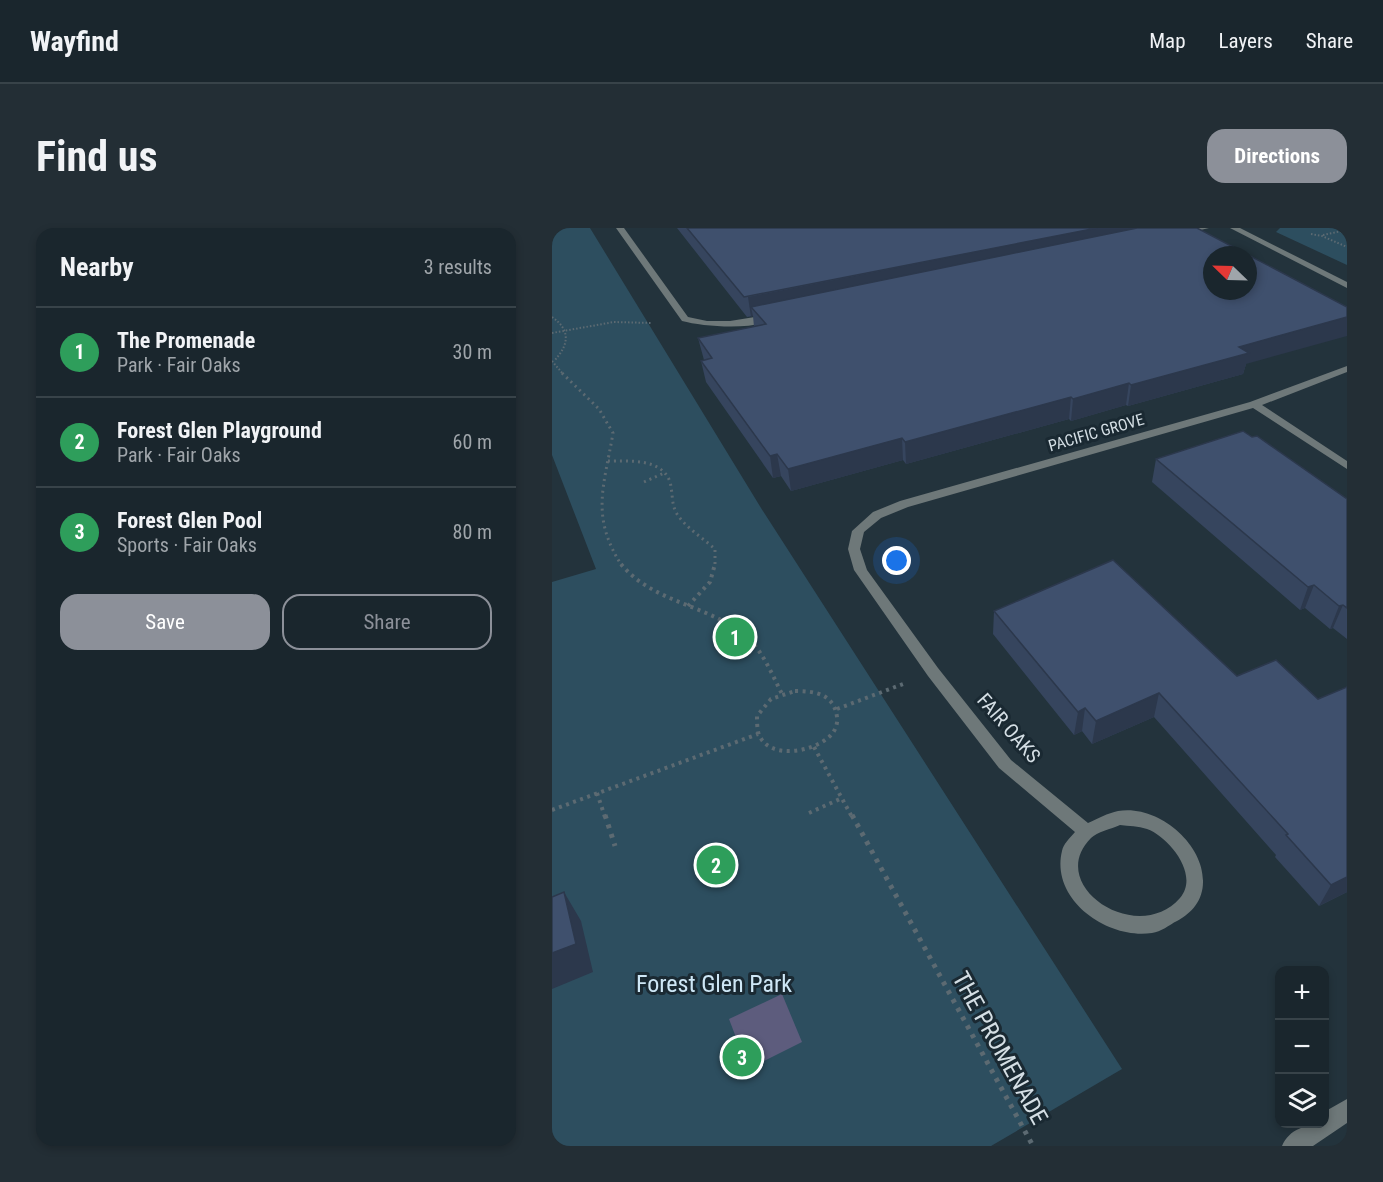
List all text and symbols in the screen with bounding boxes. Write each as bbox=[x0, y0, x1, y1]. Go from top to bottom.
text: Wayfind bbox=[30, 25, 119, 58]
text: Map bbox=[1149, 29, 1186, 53]
text: Layers bbox=[1219, 29, 1273, 53]
text: Share bbox=[1306, 29, 1353, 53]
button: Directions bbox=[1207, 129, 1347, 183]
text: Find us bbox=[36, 132, 157, 181]
north arrow bbox=[1203, 246, 1257, 300]
text: Nearby bbox=[60, 252, 134, 282]
text: 3 results bbox=[424, 255, 492, 279]
text: The Promenade bbox=[117, 328, 255, 353]
text: 1 bbox=[74, 340, 85, 364]
text: 30 m bbox=[453, 340, 492, 364]
text: Park · Fair Oaks bbox=[117, 353, 241, 377]
street label: PACIFIC GROVE bbox=[1046, 410, 1146, 455]
text: Forest Glen Playground bbox=[117, 418, 322, 443]
text: 2 bbox=[74, 430, 85, 454]
text: 60 m bbox=[453, 430, 492, 454]
text: Park · Fair Oaks bbox=[117, 443, 241, 467]
text: Forest Glen Pool bbox=[117, 508, 262, 533]
text: 3 bbox=[74, 520, 85, 544]
text: 80 m bbox=[453, 520, 492, 544]
text: Sports · Fair Oaks bbox=[117, 533, 257, 557]
your location bbox=[882, 546, 911, 575]
button: Save bbox=[60, 594, 270, 650]
button: Share bbox=[282, 594, 492, 650]
pin: 1 bbox=[716, 614, 754, 660]
street label: FAIR OAKS bbox=[972, 688, 1046, 768]
pin: 2 bbox=[696, 842, 736, 888]
map controls bbox=[1275, 966, 1329, 1128]
button: + bbox=[1275, 966, 1329, 1020]
street label: THE PROMENADE bbox=[947, 967, 1053, 1129]
park label: Forest Glen Park bbox=[636, 970, 792, 998]
button: − bbox=[1275, 1020, 1329, 1074]
pin: 3 bbox=[722, 1034, 762, 1080]
button: layers bbox=[1275, 1074, 1329, 1128]

